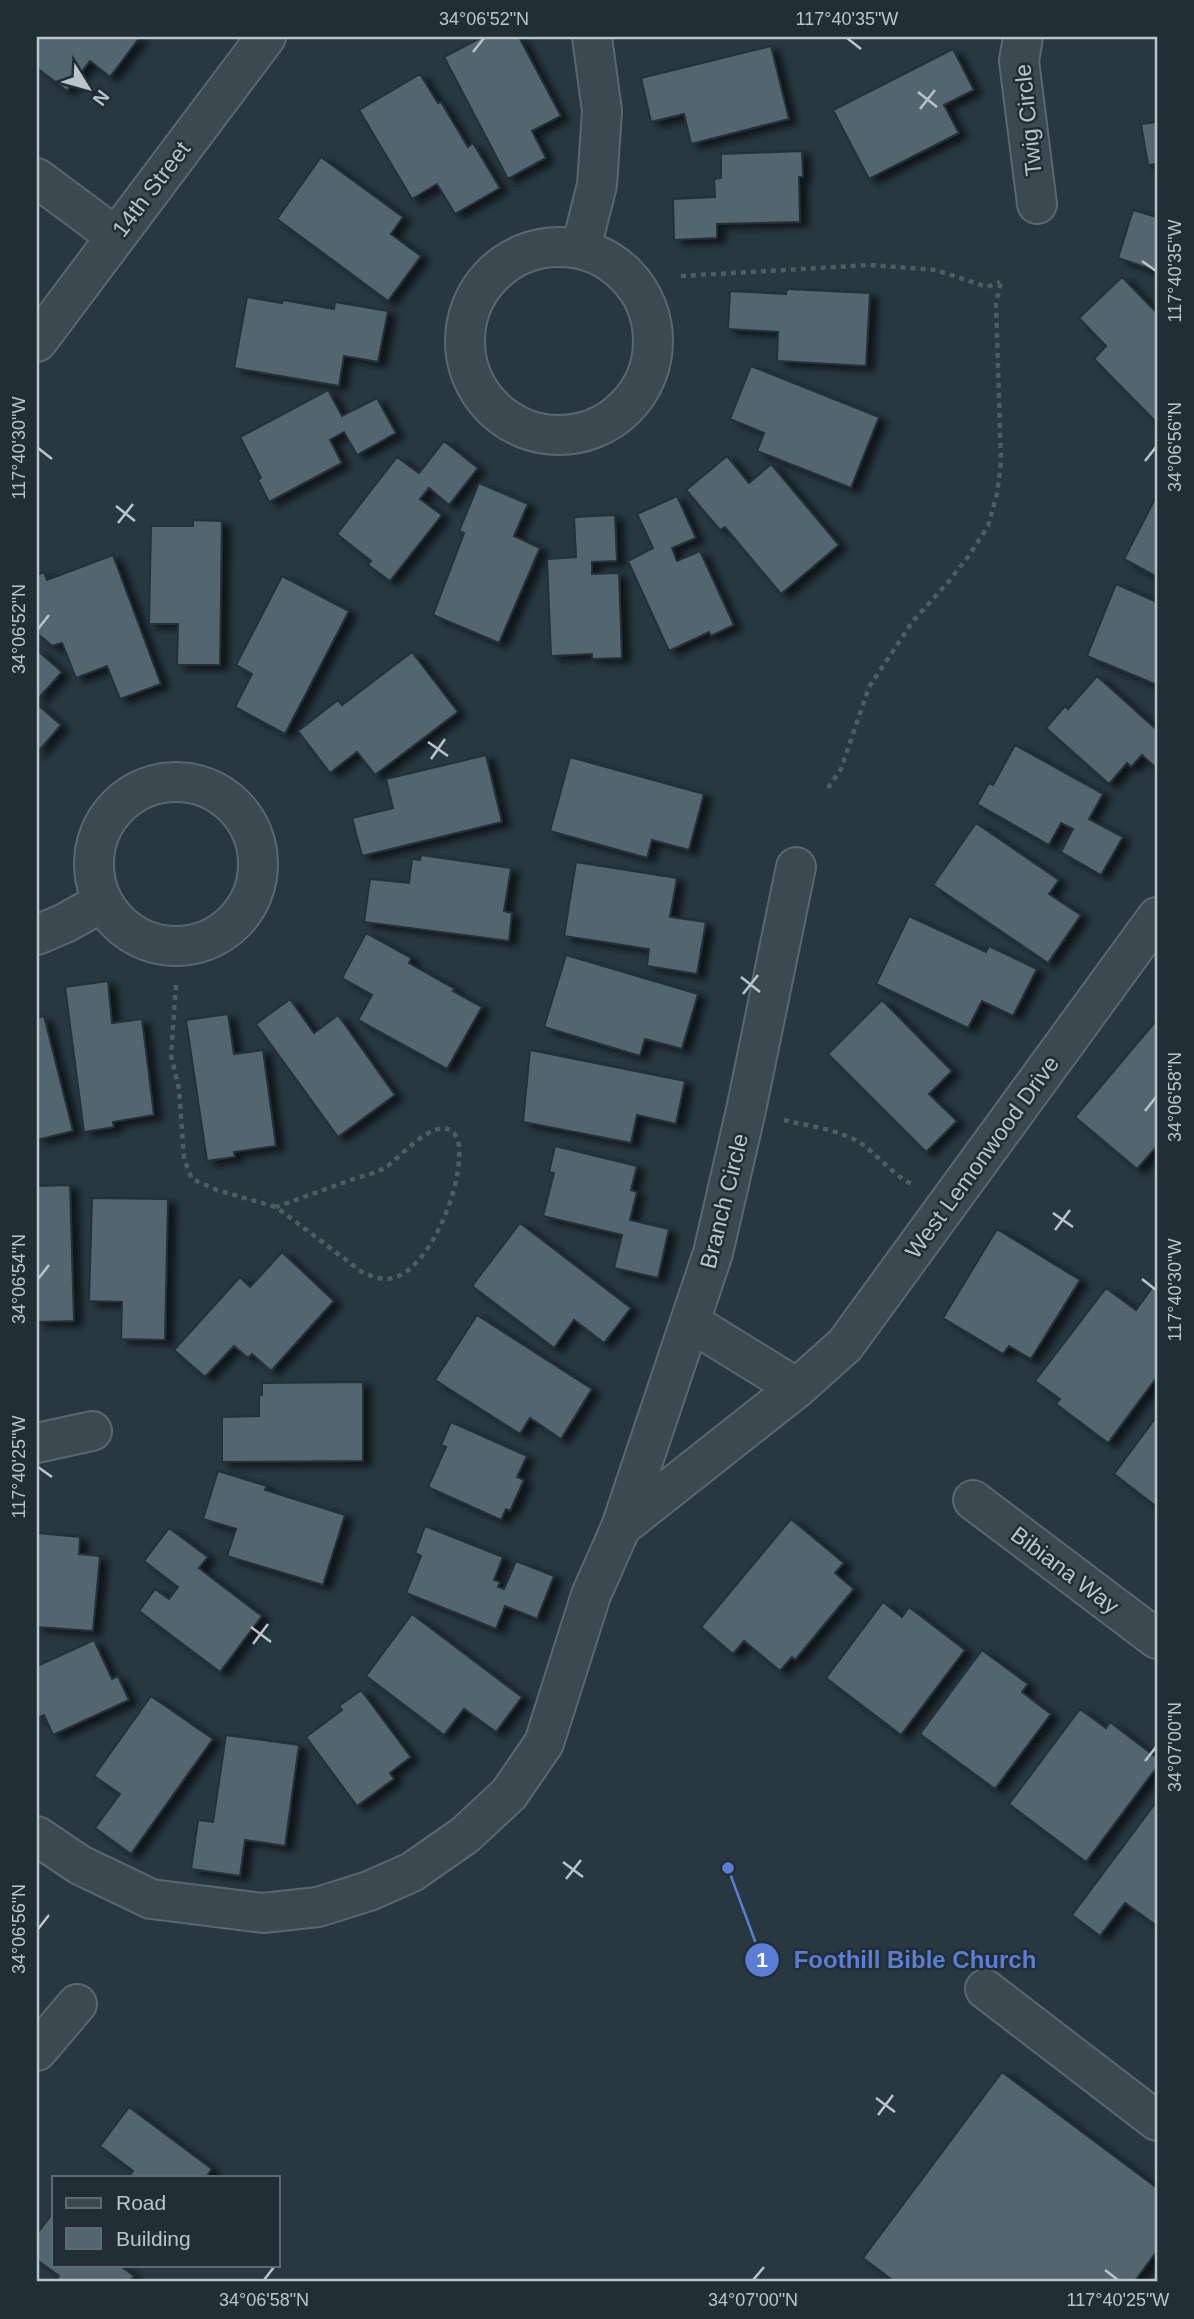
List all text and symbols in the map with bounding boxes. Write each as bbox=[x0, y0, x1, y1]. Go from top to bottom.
text: 34°06'52"N bbox=[439, 9, 529, 29]
text: 117°40'35"W bbox=[796, 9, 898, 29]
north arrow bbox=[52, 52, 122, 122]
street label: Twig Circle bbox=[1009, 63, 1047, 177]
text: N bbox=[89, 86, 114, 110]
street label: 14th Street bbox=[107, 136, 196, 242]
text: 117°40'35"W bbox=[1165, 220, 1185, 322]
text: 117°40'30"W bbox=[9, 397, 29, 499]
text: 34°06'56"N bbox=[1165, 402, 1185, 492]
text: 34°06'52"N bbox=[9, 584, 29, 674]
street label: West Lemonwood Drive bbox=[900, 1051, 1064, 1263]
text: 34°06'58"N bbox=[1165, 1052, 1185, 1142]
street label: Branch Circle bbox=[695, 1131, 753, 1271]
text: 34°06'54"N bbox=[9, 1234, 29, 1324]
text: 117°40'30"W bbox=[1165, 1239, 1185, 1341]
text: 117°40'25"W bbox=[9, 1416, 29, 1518]
street label: Bibiana Way bbox=[1006, 1521, 1124, 1619]
text: 34°07'00"N bbox=[1165, 1702, 1185, 1792]
text: 34°06'56"N bbox=[9, 1884, 29, 1974]
callout: Foothill Bible Church bbox=[744, 1938, 1050, 1983]
text: Foothill Bible Church bbox=[794, 1946, 1036, 1973]
text: 1 bbox=[756, 1948, 768, 1971]
legend bbox=[52, 2176, 280, 2266]
text: Road bbox=[116, 2191, 166, 2214]
text: Building bbox=[116, 2227, 191, 2250]
text: 34°06'58"N bbox=[219, 2290, 309, 2310]
text: 34°07'00"N bbox=[708, 2290, 798, 2310]
text: 117°40'25"W bbox=[1067, 2290, 1169, 2310]

